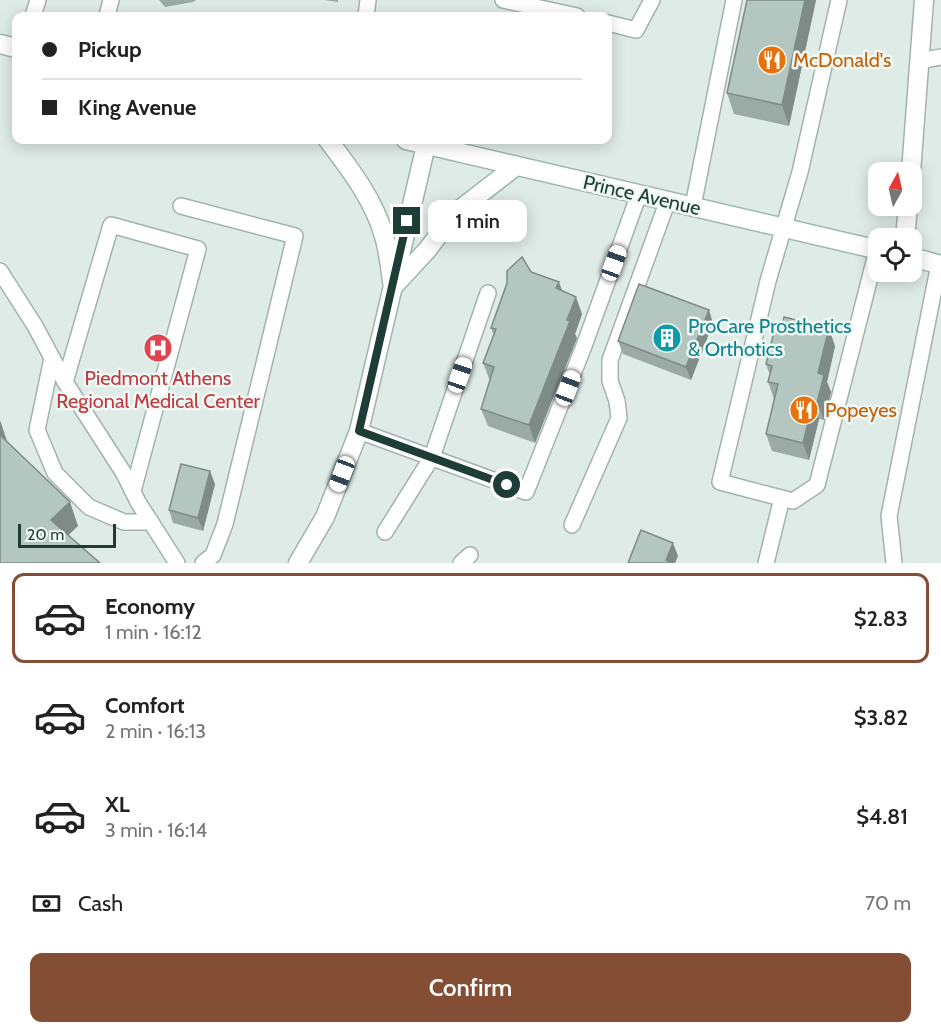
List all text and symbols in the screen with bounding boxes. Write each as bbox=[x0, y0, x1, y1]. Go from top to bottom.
text: Pickup bbox=[78, 36, 142, 63]
restaurant icon: McDonald's bbox=[756, 44, 788, 76]
place label: McDonald's bbox=[793, 48, 891, 72]
text: King Avenue bbox=[78, 94, 196, 121]
north arrow bbox=[868, 162, 922, 216]
map controls bbox=[868, 162, 922, 282]
street label: Prince Avenue bbox=[581, 170, 703, 220]
callout: 1 min bbox=[428, 200, 527, 242]
route end bbox=[393, 207, 420, 234]
text: 1 min bbox=[455, 209, 500, 233]
button: locate bbox=[868, 228, 922, 282]
car bbox=[599, 243, 629, 283]
place label: ProCare Prosthetics & Orthotics bbox=[688, 314, 852, 361]
building icon: ProCare Prosthetics & Orthotics bbox=[651, 322, 683, 354]
hospital icon: Piedmont Athens Regional Medical Center bbox=[142, 332, 174, 364]
car bbox=[446, 355, 474, 395]
place label: Piedmont Athens Regional Medical Center bbox=[56, 366, 260, 413]
car bbox=[553, 368, 583, 408]
restaurant icon: Popeyes bbox=[788, 394, 820, 426]
place label: Popeyes bbox=[825, 398, 897, 422]
car bbox=[327, 454, 357, 494]
route start bbox=[493, 471, 520, 498]
scale bar bbox=[18, 521, 116, 548]
text: 20 m bbox=[27, 525, 64, 544]
icon: car bbox=[33, 591, 87, 645]
text: Economy bbox=[105, 593, 195, 620]
text: $2.83 bbox=[854, 605, 908, 632]
text: 1 min · 16:12 bbox=[105, 620, 202, 644]
icon: car bbox=[33, 690, 87, 744]
text: Comfort bbox=[105, 692, 184, 719]
text: $3.82 bbox=[854, 704, 908, 731]
text: 2 min · 16:13 bbox=[105, 719, 206, 743]
icon: car bbox=[33, 789, 87, 843]
text: XL bbox=[105, 791, 130, 818]
text: $4.81 bbox=[856, 803, 908, 830]
text: 3 min · 16:14 bbox=[105, 818, 207, 842]
icon: cash bbox=[30, 887, 63, 920]
text: Cash bbox=[78, 890, 123, 917]
text: 70 m bbox=[865, 891, 911, 915]
button: Confirm bbox=[30, 953, 911, 1022]

